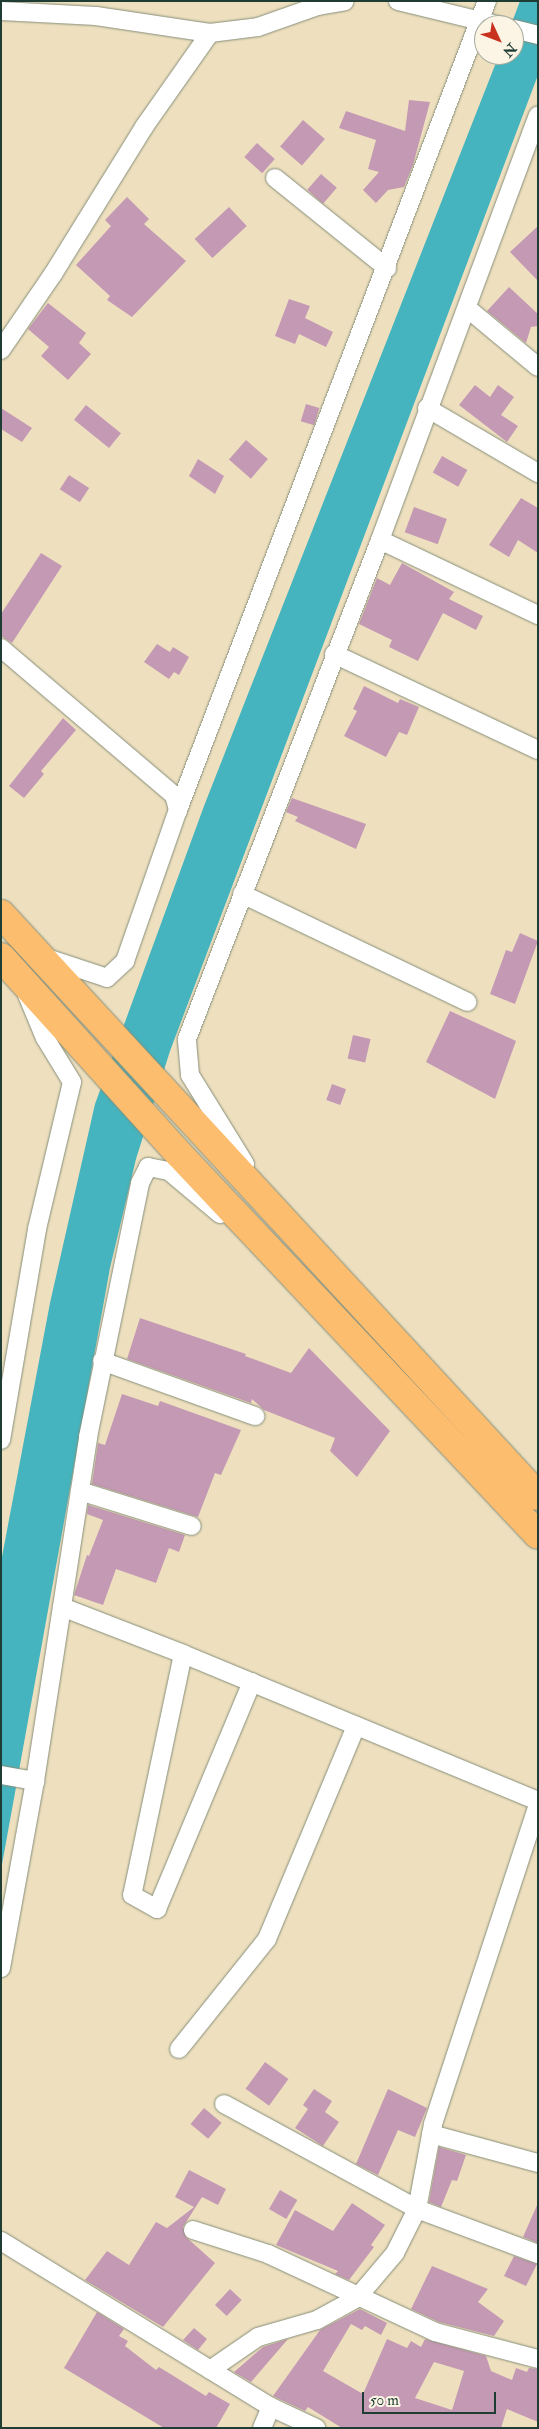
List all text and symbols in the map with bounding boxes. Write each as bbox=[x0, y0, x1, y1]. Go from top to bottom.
north arrow bbox=[474, 15, 524, 65]
text: N bbox=[499, 39, 520, 60]
scale bar bbox=[364, 2382, 498, 2414]
text: 50 m bbox=[370, 2391, 399, 2410]

